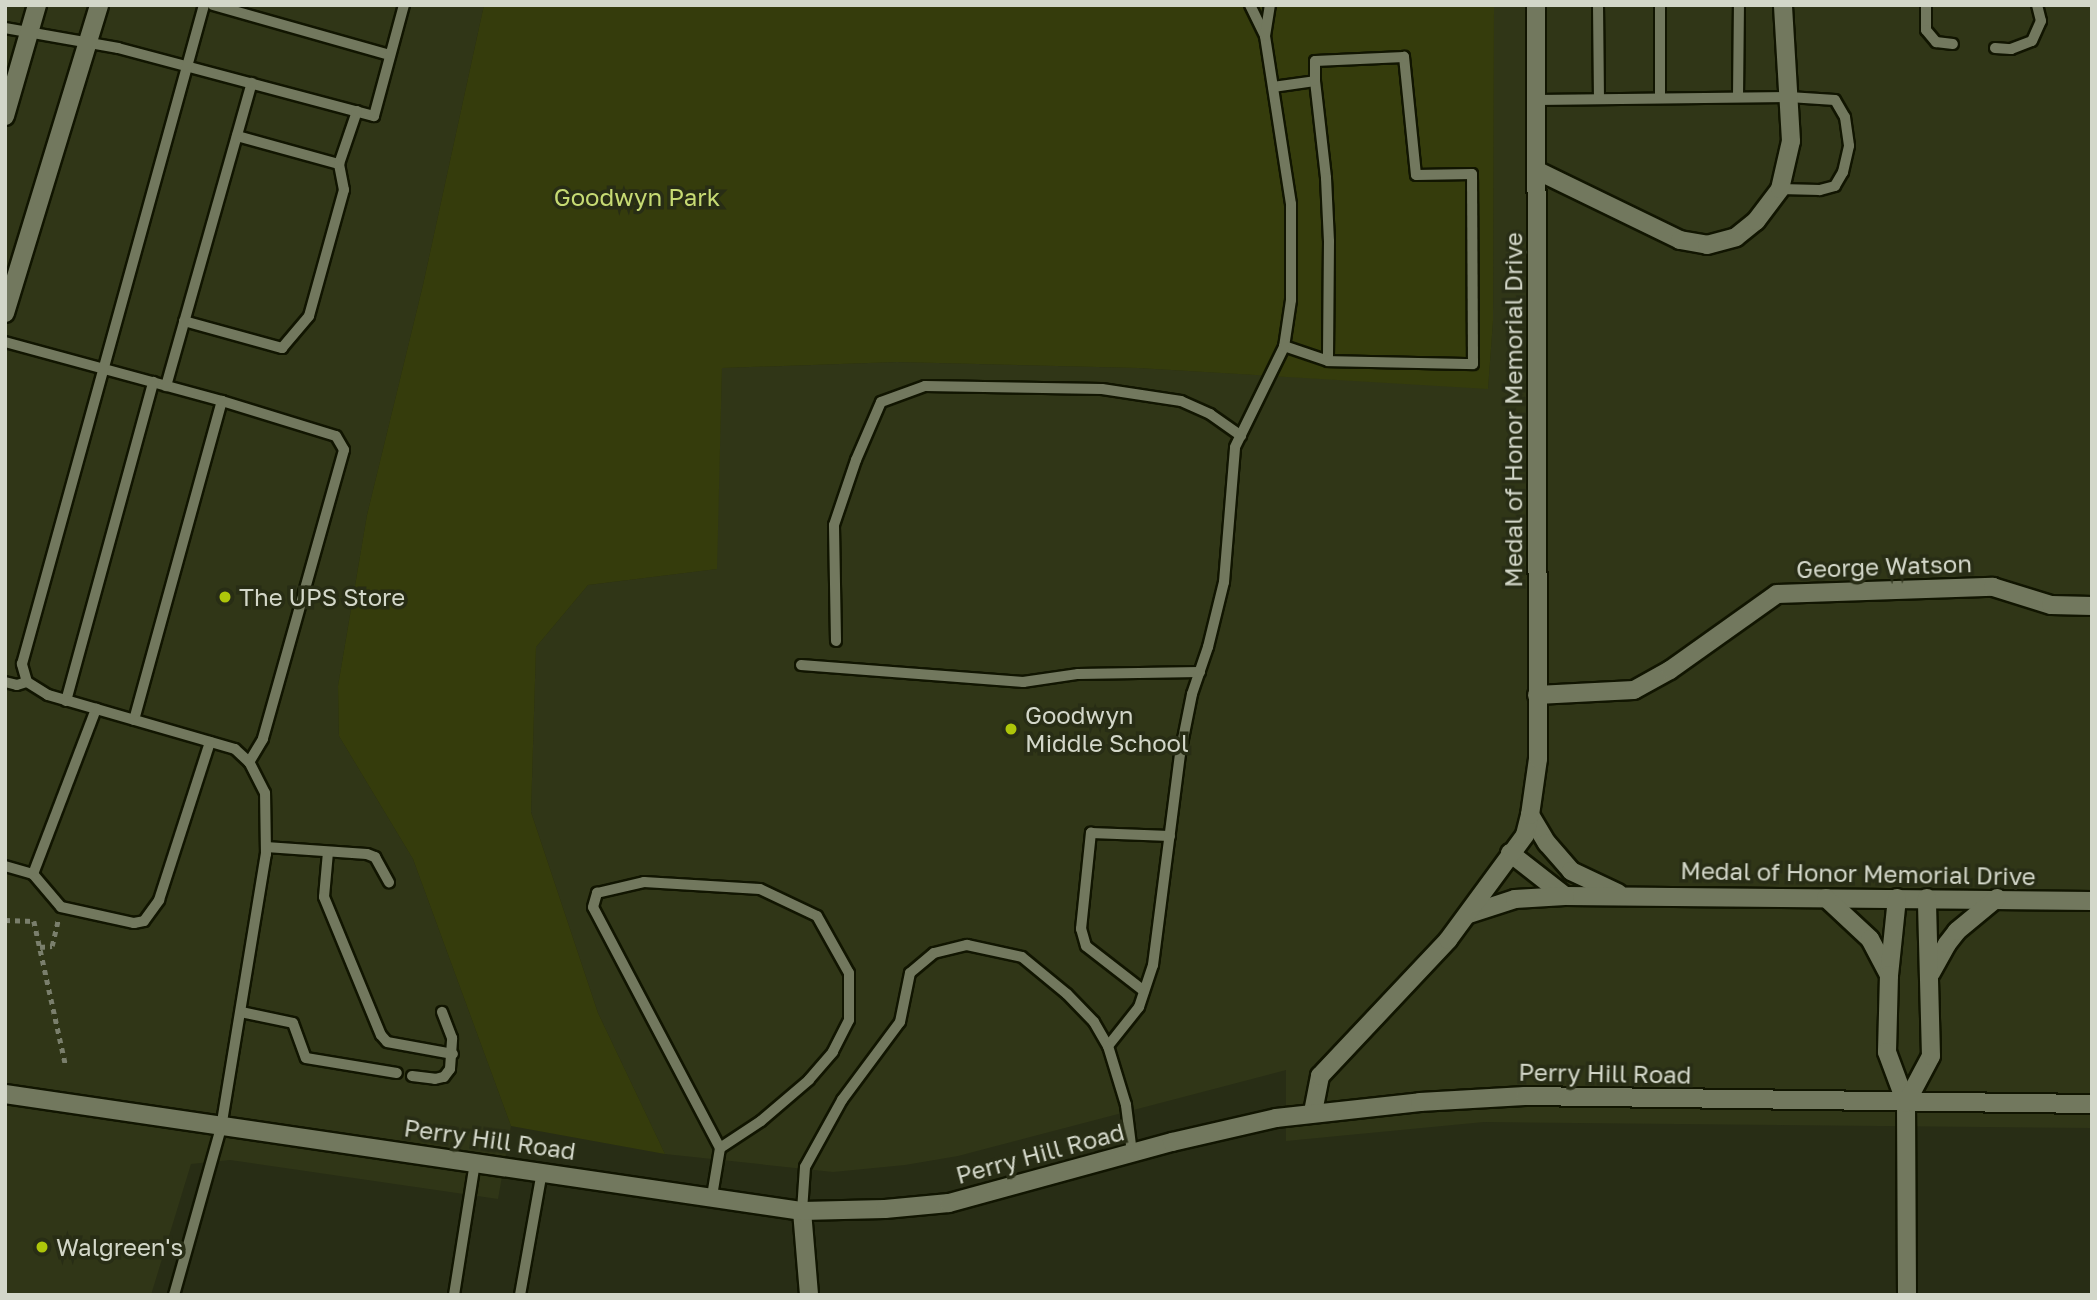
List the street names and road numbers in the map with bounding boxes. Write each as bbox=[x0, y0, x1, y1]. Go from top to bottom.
street label: Medal of Honor Memorial Drive bbox=[1499, 232, 1527, 588]
street label: George Watson bbox=[1796, 549, 1972, 583]
street label: Medal of Honor Memorial Drive bbox=[1680, 856, 2036, 890]
street label: Perry Hill Road bbox=[1518, 1057, 1692, 1089]
street label: Perry Hill Road bbox=[402, 1113, 578, 1165]
street label: Perry Hill Road bbox=[953, 1117, 1127, 1189]

